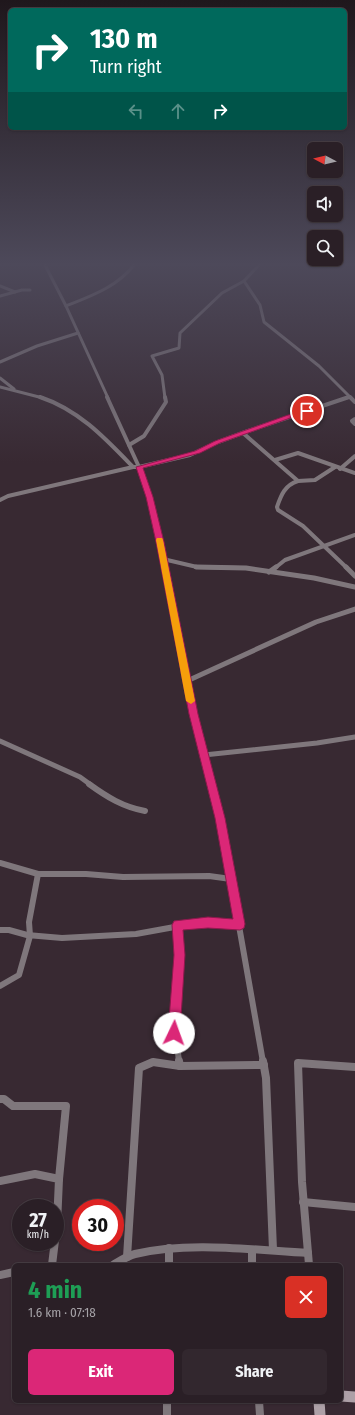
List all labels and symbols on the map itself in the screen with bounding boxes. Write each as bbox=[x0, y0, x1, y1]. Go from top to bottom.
north arrow bbox=[307, 142, 343, 178]
pin bbox=[290, 394, 324, 428]
position arrow bbox=[153, 1012, 195, 1054]
speed limit sign: 30 bbox=[72, 1199, 124, 1251]

